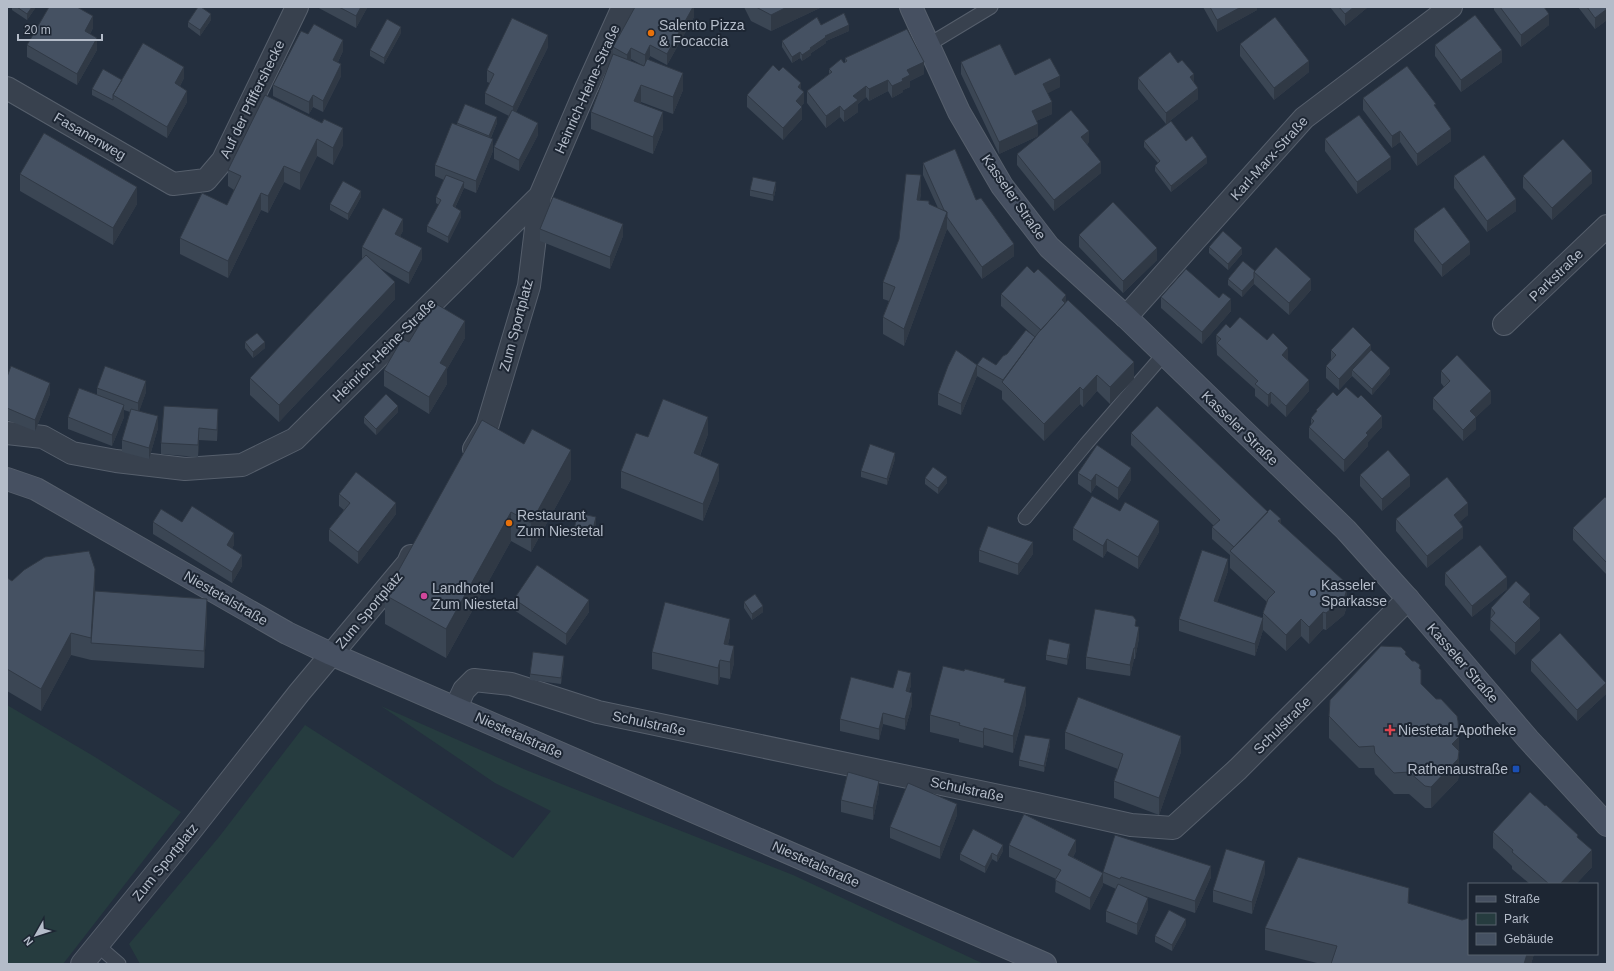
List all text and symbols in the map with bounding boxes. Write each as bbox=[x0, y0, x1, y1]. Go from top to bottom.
scale bar bbox=[18, 16, 102, 42]
place label: Salento Pizza & Focaccia bbox=[659, 17, 745, 49]
street label: Heinrich-Heine-Straße bbox=[551, 22, 623, 156]
text: 20 m bbox=[24, 23, 51, 37]
marker: Salento Pizza & Focaccia bbox=[646, 28, 656, 38]
street label: Auf der Pfiffershecke bbox=[216, 37, 288, 161]
street label: Fasanenweg bbox=[51, 109, 129, 163]
street label: Karl-Marx-Straße bbox=[1227, 113, 1311, 203]
street label: Kasseler Straße bbox=[979, 151, 1049, 243]
street label: Parkstraße bbox=[1526, 245, 1586, 305]
street label: Zum Sportplatz bbox=[496, 277, 536, 373]
street label: Heinrich-Heine-Straße bbox=[329, 295, 439, 405]
street label: Kasseler Straße bbox=[1198, 387, 1282, 469]
place label: Restaurant Zum Niestetal bbox=[517, 507, 603, 539]
marker: Restaurant Zum Niestetal bbox=[504, 518, 514, 528]
street label: Niestetalstraße bbox=[181, 568, 271, 629]
street label: Zum Sportplatz bbox=[332, 568, 406, 652]
place label: Kasseler Sparkasse bbox=[1321, 577, 1387, 609]
place label: Landhotel Zum Niestetal bbox=[432, 580, 518, 612]
marker: Kasseler Sparkasse bbox=[1308, 588, 1318, 598]
marker: Landhotel Zum Niestetal bbox=[419, 591, 429, 601]
street label: Kasseler Straße bbox=[1424, 620, 1502, 706]
street label: Schulstraße bbox=[1250, 693, 1314, 757]
street label: Schulstraße bbox=[611, 707, 687, 739]
street label: Niestetalstraße bbox=[473, 709, 565, 762]
place label: Niestetal-Apotheke bbox=[1398, 722, 1517, 738]
marker: Niestetal-Apotheke bbox=[1385, 725, 1395, 735]
place label: Rathenaustraße bbox=[1408, 761, 1508, 777]
marker: Rathenaustraße bbox=[1511, 764, 1521, 774]
street label: Schulstraße bbox=[929, 773, 1005, 805]
street label: Zum Sportplatz bbox=[129, 820, 201, 904]
street label: Niestetalstraße bbox=[770, 838, 862, 891]
legend bbox=[1468, 883, 1598, 955]
text: Straße bbox=[1504, 892, 1540, 906]
text: Park bbox=[1504, 912, 1530, 926]
north arrow bbox=[16, 915, 56, 955]
text: Gebäude bbox=[1504, 932, 1554, 946]
text: N bbox=[21, 934, 35, 948]

